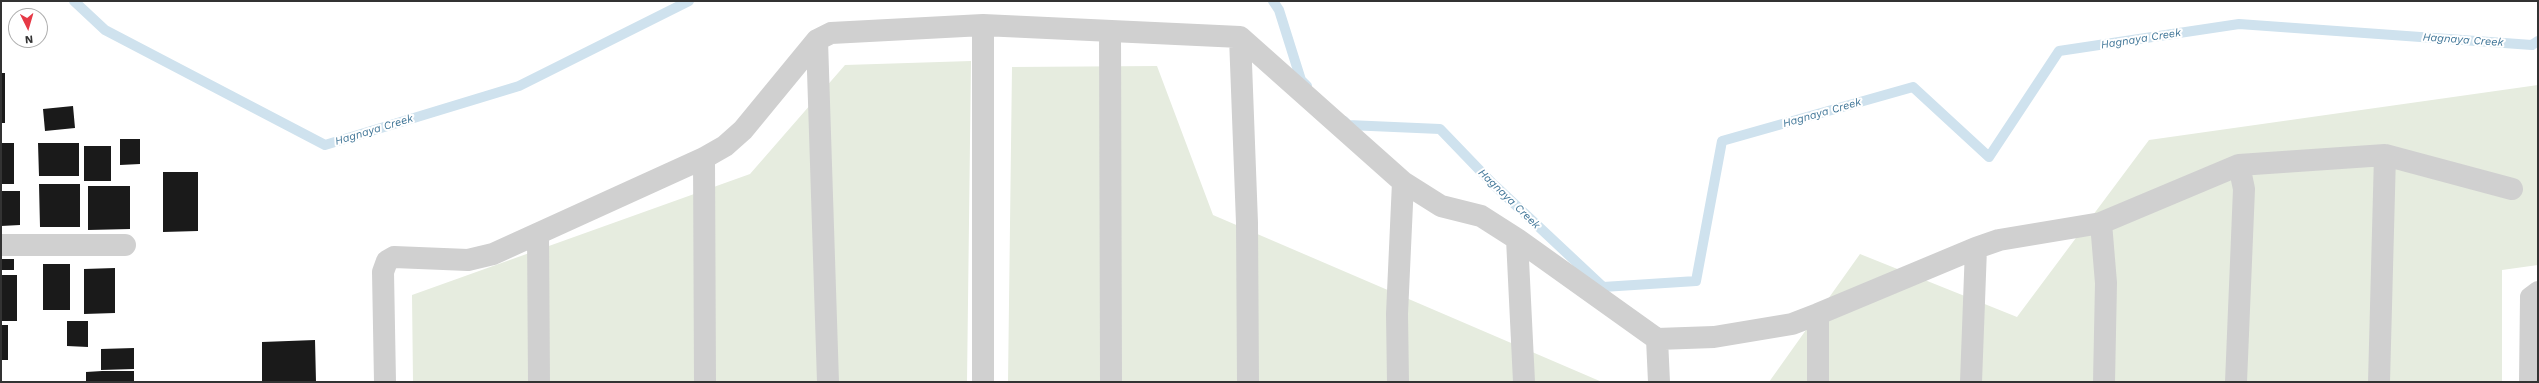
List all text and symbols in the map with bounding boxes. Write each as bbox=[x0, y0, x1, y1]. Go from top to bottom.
north arrow bbox=[8, 8, 48, 48]
water label: Hagnaya Creek bbox=[2100, 26, 2182, 52]
water label: Hagnaya Creek bbox=[2422, 31, 2504, 49]
text: N bbox=[24, 33, 34, 46]
water label: Hagnaya Creek bbox=[1781, 96, 1863, 130]
water label: Hagnaya Creek bbox=[333, 112, 415, 148]
water label: Hagnaya Creek bbox=[1475, 166, 1543, 232]

